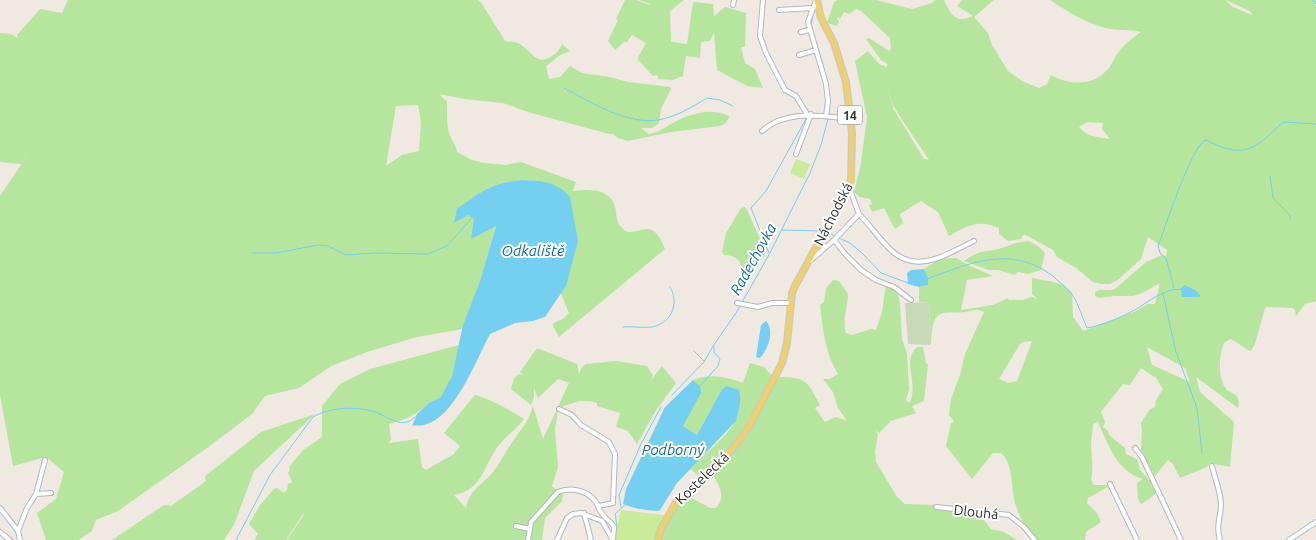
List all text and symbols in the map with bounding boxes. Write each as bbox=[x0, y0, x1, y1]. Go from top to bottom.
road number: 14 bbox=[838, 106, 862, 124]
street label: Náchodská bbox=[810, 180, 856, 248]
water label: Radechovka bbox=[726, 220, 780, 298]
water label: Odkaliště bbox=[502, 242, 565, 259]
water label: Podborný bbox=[642, 441, 705, 458]
street label: Kostelecká bbox=[672, 449, 732, 507]
street label: Dlouhá bbox=[953, 502, 999, 522]

